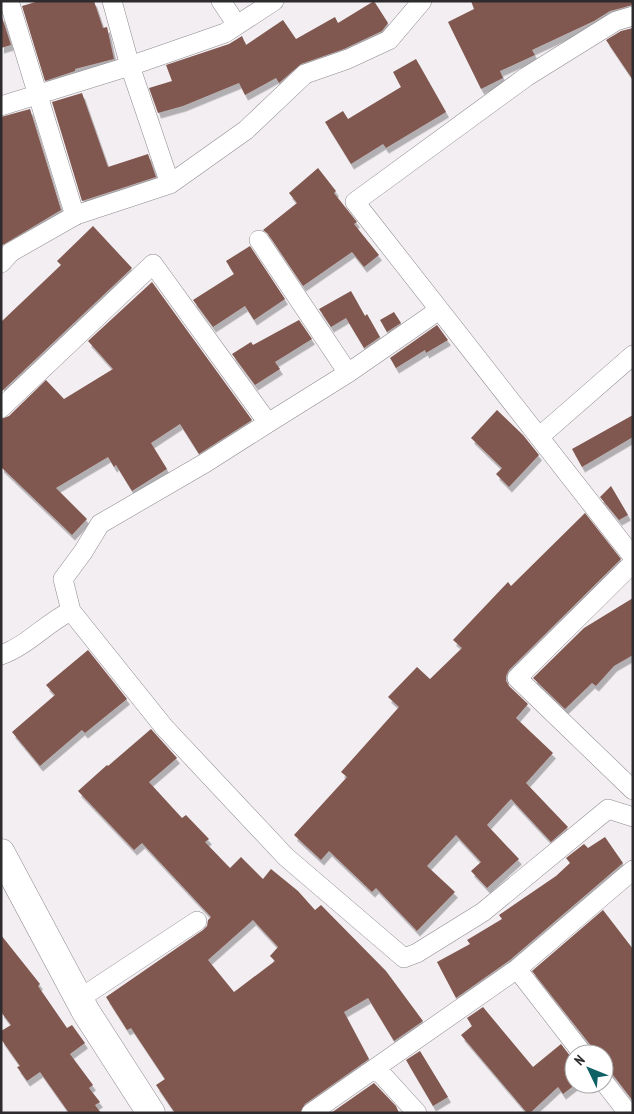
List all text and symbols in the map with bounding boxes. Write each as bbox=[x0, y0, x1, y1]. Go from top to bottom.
north arrow bbox=[564, 1044, 614, 1094]
text: N bbox=[570, 1051, 589, 1069]

